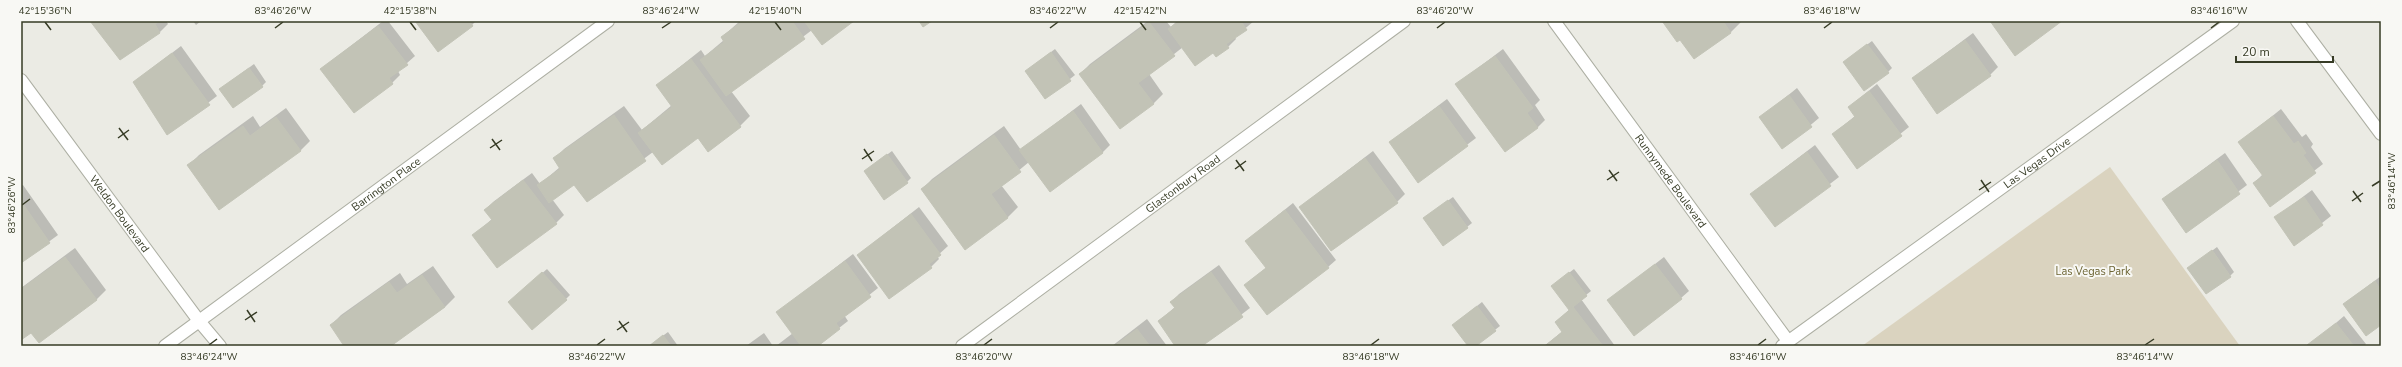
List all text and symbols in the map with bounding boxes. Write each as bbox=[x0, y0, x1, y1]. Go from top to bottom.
text: 42°15'36"N bbox=[18, 4, 72, 18]
text: 83°46'26"W bbox=[255, 4, 311, 18]
text: 42°15'38"N bbox=[383, 4, 437, 18]
text: 83°46'24"W bbox=[643, 4, 699, 18]
text: 42°15'40"N bbox=[748, 4, 802, 18]
text: 83°46'22"W bbox=[1030, 4, 1086, 18]
text: 42°15'42"N bbox=[1113, 4, 1167, 18]
text: 83°46'20"W bbox=[1417, 4, 1473, 18]
text: 83°46'18"W bbox=[1804, 4, 1860, 18]
text: 83°46'16"W bbox=[2191, 4, 2247, 18]
scale bar bbox=[2236, 38, 2333, 64]
text: 20 m bbox=[2242, 44, 2270, 60]
street label: Runnymede Boulevard bbox=[1632, 131, 1710, 231]
street label: Las Vegas Drive bbox=[2000, 133, 2073, 192]
street label: Glastonbury Road bbox=[1142, 151, 1223, 216]
street label: Barrington Place bbox=[348, 153, 424, 214]
text: 83°46'14"W bbox=[2385, 153, 2399, 209]
street label: Weldon Boulevard bbox=[86, 172, 153, 255]
text: 83°46'26"W bbox=[5, 177, 19, 233]
park label: Las Vegas Park bbox=[2055, 264, 2131, 279]
text: 83°46'24"W bbox=[181, 350, 237, 364]
text: 83°46'22"W bbox=[569, 350, 625, 364]
text: 83°46'20"W bbox=[956, 350, 1012, 364]
text: 83°46'18"W bbox=[1343, 350, 1399, 364]
text: 83°46'16"W bbox=[1730, 350, 1786, 364]
text: 83°46'14"W bbox=[2117, 350, 2173, 364]

